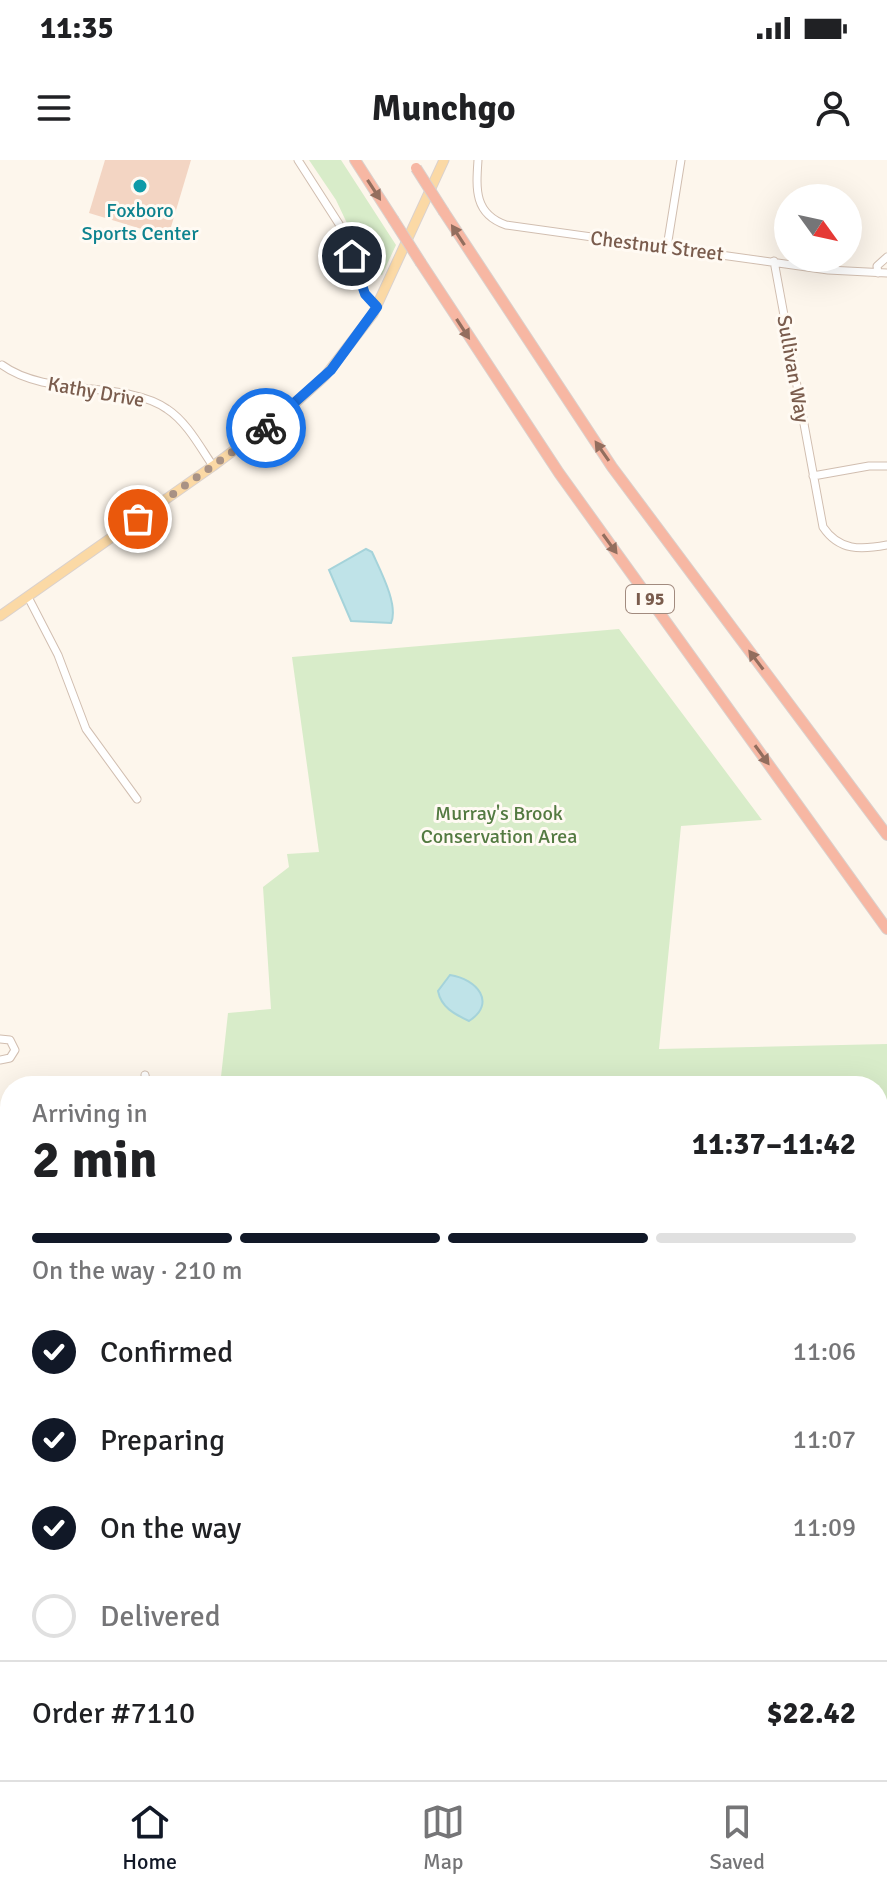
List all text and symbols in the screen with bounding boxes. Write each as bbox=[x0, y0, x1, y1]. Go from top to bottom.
text: 11:35 bbox=[40, 10, 114, 47]
icon: menu bbox=[32, 86, 76, 130]
text: Munchgo bbox=[371, 86, 516, 131]
icon: person bbox=[811, 86, 855, 130]
marker: Foxboro Sports Center bbox=[131, 177, 149, 195]
one-way arrow bbox=[367, 179, 382, 200]
north arrow bbox=[774, 184, 862, 272]
map controls bbox=[774, 184, 862, 272]
place label: Foxboro Sports Center bbox=[81, 198, 199, 246]
pin bbox=[318, 222, 386, 290]
one-way arrow bbox=[451, 224, 466, 245]
street label: Chestnut Street bbox=[589, 225, 725, 267]
icon: home bbox=[330, 234, 374, 278]
street label: Sullivan Way bbox=[771, 313, 815, 425]
one-way arrow bbox=[456, 318, 470, 340]
street label: Kathy Drive bbox=[46, 371, 146, 413]
courier bbox=[226, 388, 306, 468]
icon: bike bbox=[244, 406, 288, 450]
one-way arrow bbox=[595, 441, 610, 462]
pin bbox=[104, 485, 172, 553]
icon: bag bbox=[116, 497, 160, 541]
one-way arrow bbox=[602, 533, 617, 554]
road number: I 95 bbox=[626, 585, 674, 613]
one-way arrow bbox=[749, 650, 765, 671]
one-way arrow bbox=[754, 744, 769, 765]
park label: Murray's Brook Conservation Area bbox=[421, 801, 577, 849]
text: Arriving in bbox=[32, 1098, 148, 1130]
text: 11:37–11:42 bbox=[692, 1126, 856, 1163]
text: 2 min bbox=[32, 1128, 158, 1192]
text: On the way · 210 m bbox=[32, 1255, 242, 1287]
icon: check bbox=[32, 1330, 76, 1374]
text: Confirmed bbox=[100, 1334, 233, 1371]
text: 11:06 bbox=[793, 1336, 856, 1368]
icon: check bbox=[32, 1418, 76, 1462]
text: Preparing bbox=[100, 1422, 225, 1459]
text: 11:07 bbox=[793, 1424, 856, 1456]
icon: check bbox=[32, 1506, 76, 1550]
text: On the way bbox=[100, 1510, 241, 1547]
text: 11:09 bbox=[793, 1512, 856, 1544]
text: Delivered bbox=[100, 1598, 221, 1635]
text: Order #7110 bbox=[32, 1695, 195, 1732]
text: $22.42 bbox=[766, 1695, 856, 1732]
tab: Home bbox=[122, 1800, 177, 1875]
tab: Map bbox=[421, 1800, 465, 1875]
tab: Saved bbox=[709, 1800, 765, 1875]

